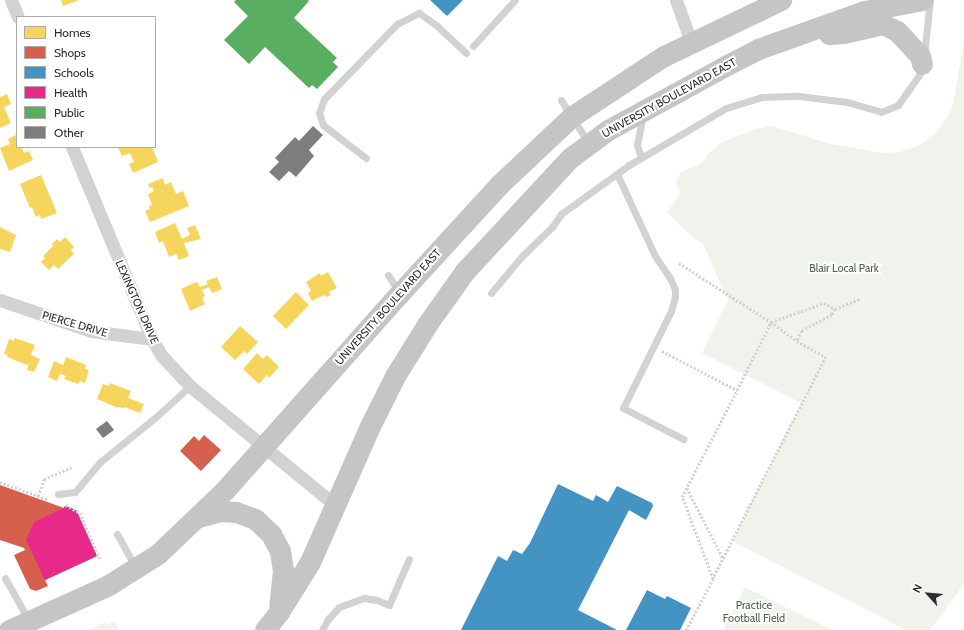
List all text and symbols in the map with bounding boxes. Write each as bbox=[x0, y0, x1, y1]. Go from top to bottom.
legend bbox=[16, 16, 156, 148]
text: Homes bbox=[54, 25, 91, 40]
text: Shops bbox=[54, 45, 86, 60]
street label: UNIVERSITY BOULEVARD EAST bbox=[600, 55, 738, 141]
text: Schools bbox=[54, 65, 94, 80]
text: Health bbox=[54, 85, 88, 100]
text: Public bbox=[54, 105, 85, 120]
text: Other bbox=[54, 125, 84, 140]
street label: UNIVERSITY BOULEVARD EAST bbox=[332, 246, 444, 368]
street label: LEXINGTON DRIVE bbox=[113, 258, 161, 346]
park label: Blair Local Park bbox=[809, 261, 879, 275]
street label: PIERCE DRIVE bbox=[41, 308, 109, 340]
north arrow bbox=[908, 574, 948, 614]
text: N bbox=[909, 582, 925, 595]
park label: Practice Football Field bbox=[723, 599, 785, 625]

